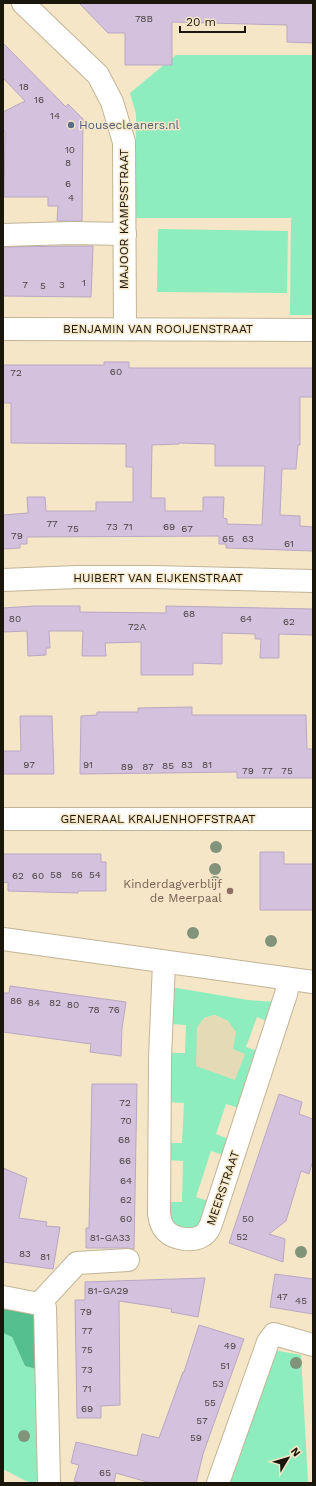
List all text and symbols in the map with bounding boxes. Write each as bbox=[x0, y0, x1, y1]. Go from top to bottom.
scale bar bbox=[180, 8, 245, 34]
house number: 78B bbox=[135, 13, 153, 24]
text: 20 m bbox=[186, 15, 216, 29]
house number: 18 bbox=[19, 81, 29, 92]
house number: 16 bbox=[34, 94, 44, 105]
house number: 14 bbox=[50, 110, 60, 121]
place label: Housecleaners.nl bbox=[79, 118, 180, 132]
marker: Housecleaners.nl bbox=[66, 120, 76, 130]
house number: 10 bbox=[65, 144, 75, 155]
street label: MAJOOR KAMPSSTRAAT bbox=[117, 149, 131, 289]
house number: 8 bbox=[65, 157, 71, 168]
house number: 6 bbox=[65, 178, 71, 189]
house number: 4 bbox=[68, 192, 74, 203]
house number: 1 bbox=[82, 277, 86, 288]
house number: 7 bbox=[22, 279, 28, 290]
house number: 3 bbox=[59, 279, 65, 290]
house number: 5 bbox=[40, 280, 46, 291]
street label: BENJAMIN VAN ROOIJENSTRAAT bbox=[63, 322, 253, 336]
house number: 60 bbox=[110, 366, 122, 377]
house number: 72 bbox=[10, 367, 22, 378]
house number: 77 bbox=[46, 518, 58, 529]
house number: 73 bbox=[106, 521, 118, 532]
house number: 71 bbox=[123, 521, 133, 532]
house number: 69 bbox=[163, 521, 175, 532]
house number: 75 bbox=[67, 523, 79, 534]
house number: 67 bbox=[181, 523, 193, 534]
house number: 79 bbox=[11, 530, 23, 541]
house number: 65 bbox=[222, 533, 234, 544]
house number: 63 bbox=[242, 533, 254, 544]
house number: 61 bbox=[284, 538, 294, 549]
street label: HUIBERT VAN EIJKENSTRAAT bbox=[73, 571, 243, 585]
house number: 68 bbox=[183, 608, 195, 619]
house number: 80 bbox=[9, 613, 21, 624]
house number: 64 bbox=[240, 613, 252, 624]
house number: 62 bbox=[283, 616, 295, 627]
house number: 72A bbox=[128, 621, 146, 632]
house number: 97 bbox=[23, 759, 35, 770]
house number: 91 bbox=[83, 759, 93, 770]
house number: 83 bbox=[181, 759, 193, 770]
house number: 81 bbox=[202, 759, 212, 770]
house number: 85 bbox=[162, 760, 174, 771]
house number: 89 bbox=[121, 761, 133, 772]
house number: 87 bbox=[142, 761, 154, 772]
house number: 79 bbox=[242, 765, 254, 776]
house number: 77 bbox=[261, 765, 273, 776]
house number: 75 bbox=[281, 765, 293, 776]
street label: GENERAAL KRAIJENHOFFSTRAAT bbox=[60, 812, 256, 826]
house number: 58 bbox=[50, 869, 62, 880]
house number: 56 bbox=[71, 869, 83, 880]
house number: 54 bbox=[89, 869, 101, 880]
house number: 62 bbox=[12, 870, 24, 881]
house number: 60 bbox=[32, 870, 44, 881]
place label: Kinderdagverblijf de Meerpaal bbox=[123, 877, 222, 905]
marker: Kinderdagverblijf de Meerpaal bbox=[225, 886, 235, 896]
house number: 86 bbox=[10, 995, 22, 1006]
house number: 84 bbox=[28, 997, 40, 1008]
house number: 82 bbox=[49, 997, 61, 1008]
house number: 80 bbox=[67, 999, 79, 1010]
house number: 78 bbox=[88, 1004, 100, 1015]
house number: 76 bbox=[108, 1004, 120, 1015]
house number: 72 bbox=[119, 1097, 131, 1108]
house number: 70 bbox=[120, 1115, 132, 1126]
house number: 68 bbox=[118, 1134, 130, 1145]
street label: MEERSTRAAT bbox=[204, 1149, 242, 1227]
house number: 66 bbox=[119, 1155, 131, 1166]
house number: 64 bbox=[120, 1175, 132, 1186]
house number: 62 bbox=[120, 1194, 132, 1205]
house number: 60 bbox=[120, 1213, 132, 1224]
house number: 50 bbox=[242, 1213, 254, 1224]
house number: 52 bbox=[236, 1231, 248, 1242]
house number: 81-GA33 bbox=[90, 1232, 130, 1243]
house number: 83 bbox=[19, 1248, 31, 1259]
house number: 81 bbox=[40, 1251, 50, 1262]
house number: 81-GA29 bbox=[88, 1285, 129, 1296]
house number: 47 bbox=[276, 1291, 288, 1302]
house number: 45 bbox=[295, 1295, 307, 1306]
house number: 79 bbox=[80, 1306, 92, 1317]
house number: 77 bbox=[81, 1325, 93, 1336]
house number: 49 bbox=[224, 1340, 236, 1351]
house number: 75 bbox=[81, 1344, 93, 1355]
house number: 51 bbox=[220, 1360, 230, 1371]
house number: 73 bbox=[81, 1364, 93, 1375]
house number: 53 bbox=[212, 1378, 224, 1389]
house number: 71 bbox=[82, 1383, 92, 1394]
house number: 55 bbox=[204, 1397, 216, 1408]
house number: 69 bbox=[81, 1403, 93, 1414]
house number: 57 bbox=[196, 1415, 208, 1426]
house number: 59 bbox=[190, 1432, 202, 1443]
north arrow bbox=[268, 1438, 308, 1478]
text: N bbox=[288, 1445, 303, 1459]
house number: 65 bbox=[99, 1467, 111, 1478]

